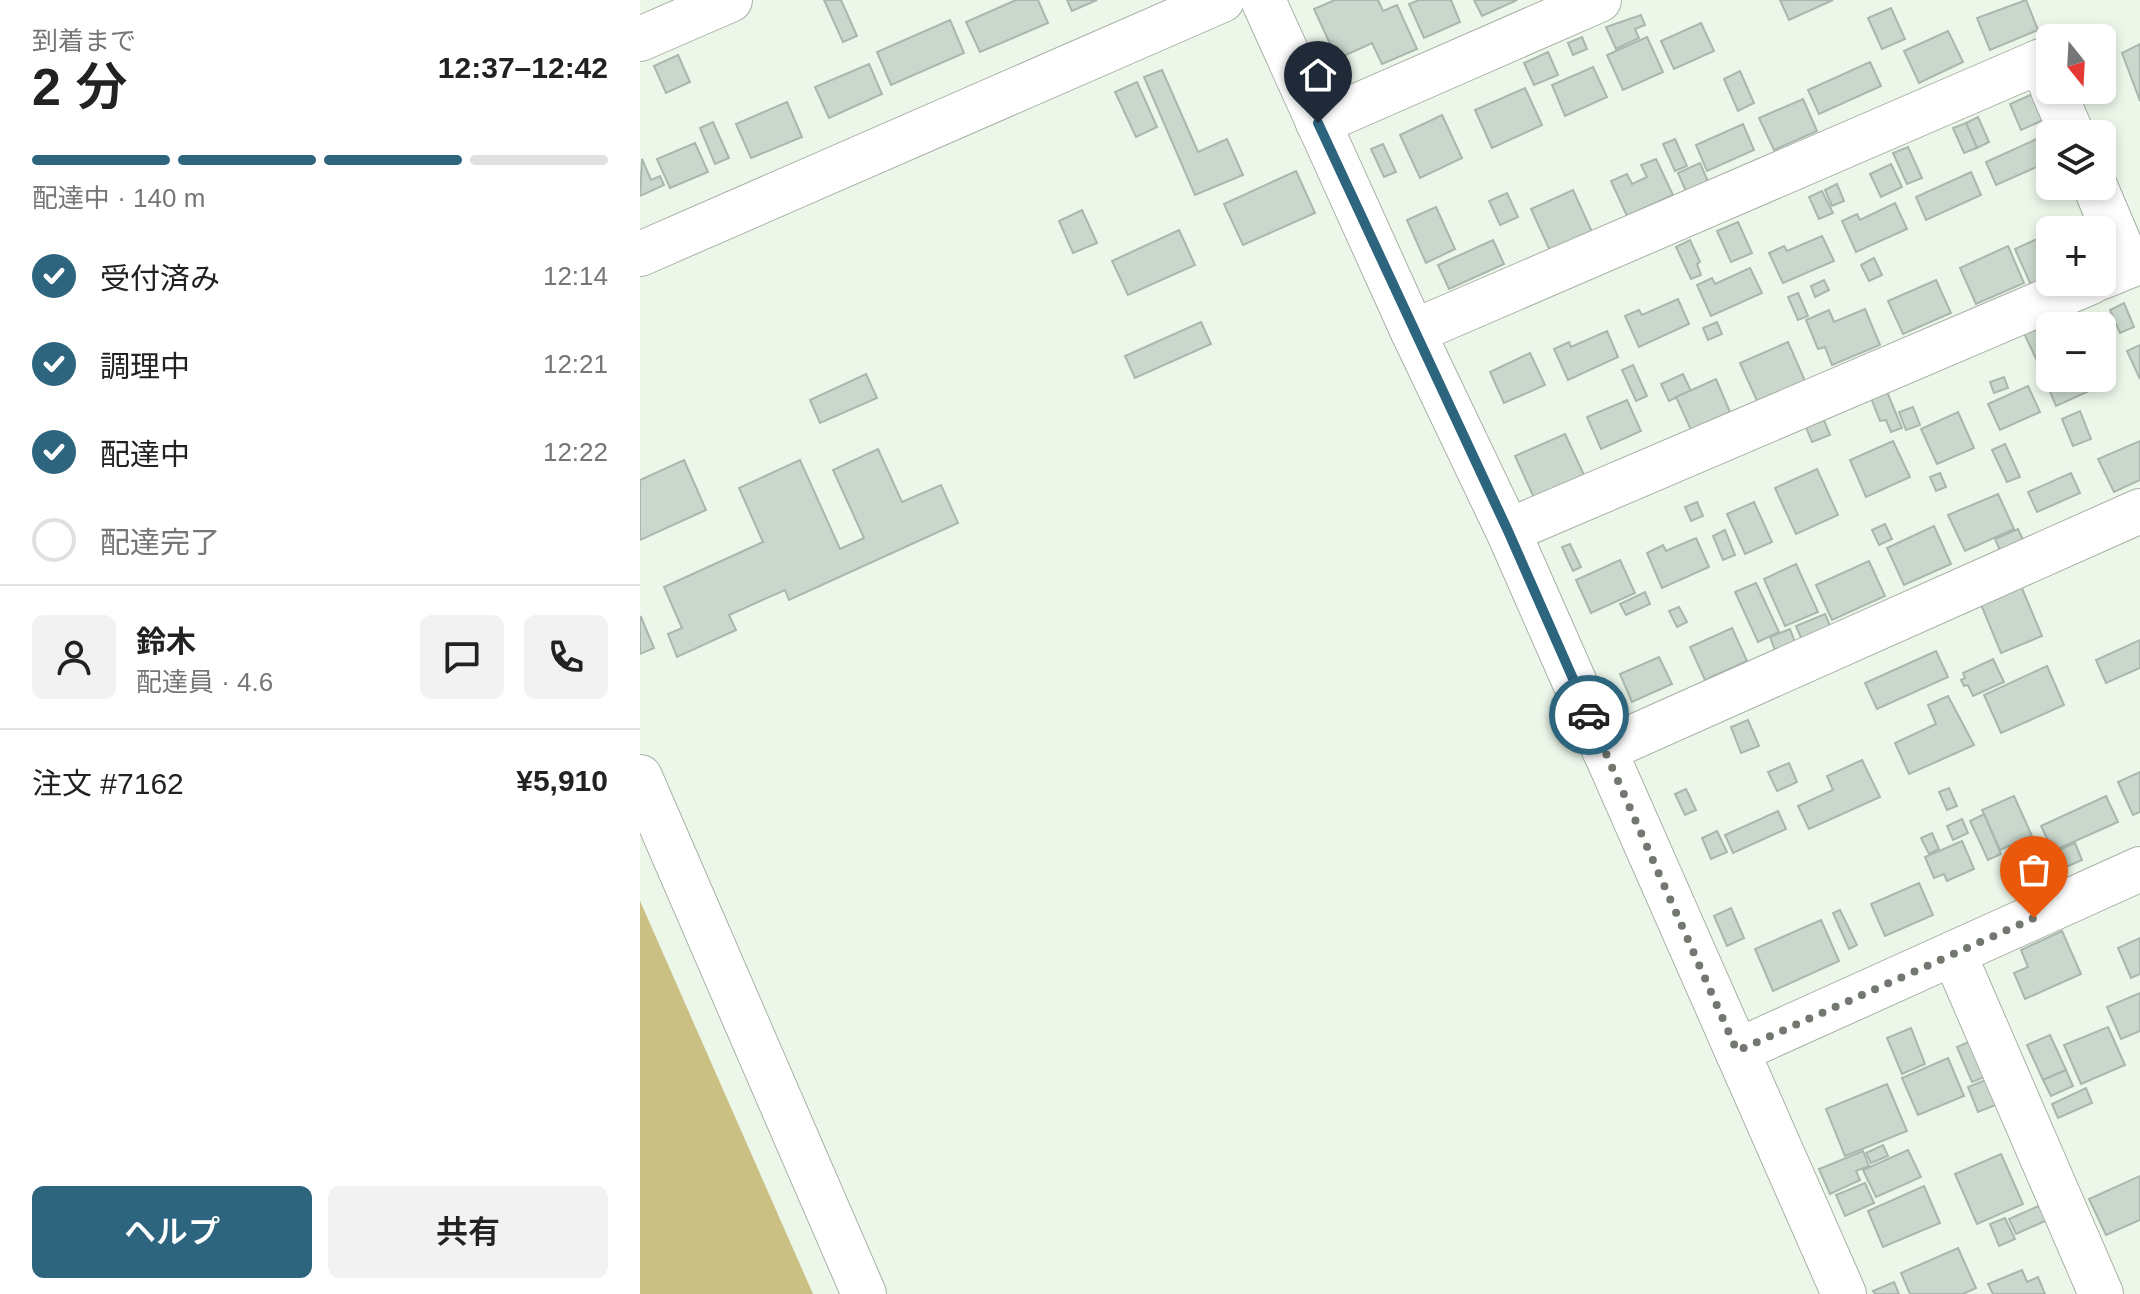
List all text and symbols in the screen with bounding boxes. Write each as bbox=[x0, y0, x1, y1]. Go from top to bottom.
north arrow bbox=[2036, 24, 2116, 104]
map controls bbox=[2036, 24, 2116, 392]
text: 到着まで bbox=[32, 26, 136, 56]
pin bbox=[1284, 41, 1352, 123]
text: 12:37–12:42 bbox=[438, 51, 608, 84]
icon: home bbox=[1296, 53, 1340, 97]
text: 2 分 bbox=[32, 58, 127, 116]
button: layers bbox=[2036, 120, 2116, 200]
text: 配達中 · 140 m bbox=[32, 183, 205, 213]
button: + bbox=[2036, 216, 2116, 296]
icon: check bbox=[32, 254, 76, 298]
text: 12:14 bbox=[543, 261, 608, 291]
text: 受付済み bbox=[100, 262, 220, 295]
button: − bbox=[2036, 312, 2116, 392]
icon: check bbox=[32, 342, 76, 386]
text: 12:21 bbox=[543, 349, 608, 379]
text: 調理中 bbox=[100, 350, 190, 383]
icon: check bbox=[32, 430, 76, 474]
text: 12:22 bbox=[543, 437, 608, 467]
text: 配達中 bbox=[100, 438, 190, 471]
text: 配達完了 bbox=[100, 526, 220, 559]
button: person bbox=[32, 615, 116, 699]
button: chat bbox=[420, 615, 504, 699]
button: phone bbox=[524, 615, 608, 699]
text: 鈴木 bbox=[136, 625, 196, 658]
text: 配達員 · 4.6 bbox=[136, 667, 273, 697]
courier bbox=[1549, 675, 1629, 755]
icon: car bbox=[1567, 693, 1611, 737]
text: ¥5,910 bbox=[516, 764, 608, 797]
text: 注文 #7162 bbox=[32, 767, 184, 800]
pin bbox=[2000, 836, 2068, 918]
icon: bag bbox=[2012, 848, 2056, 892]
button: ヘルプ bbox=[32, 1186, 312, 1278]
button: 共有 bbox=[328, 1186, 608, 1278]

